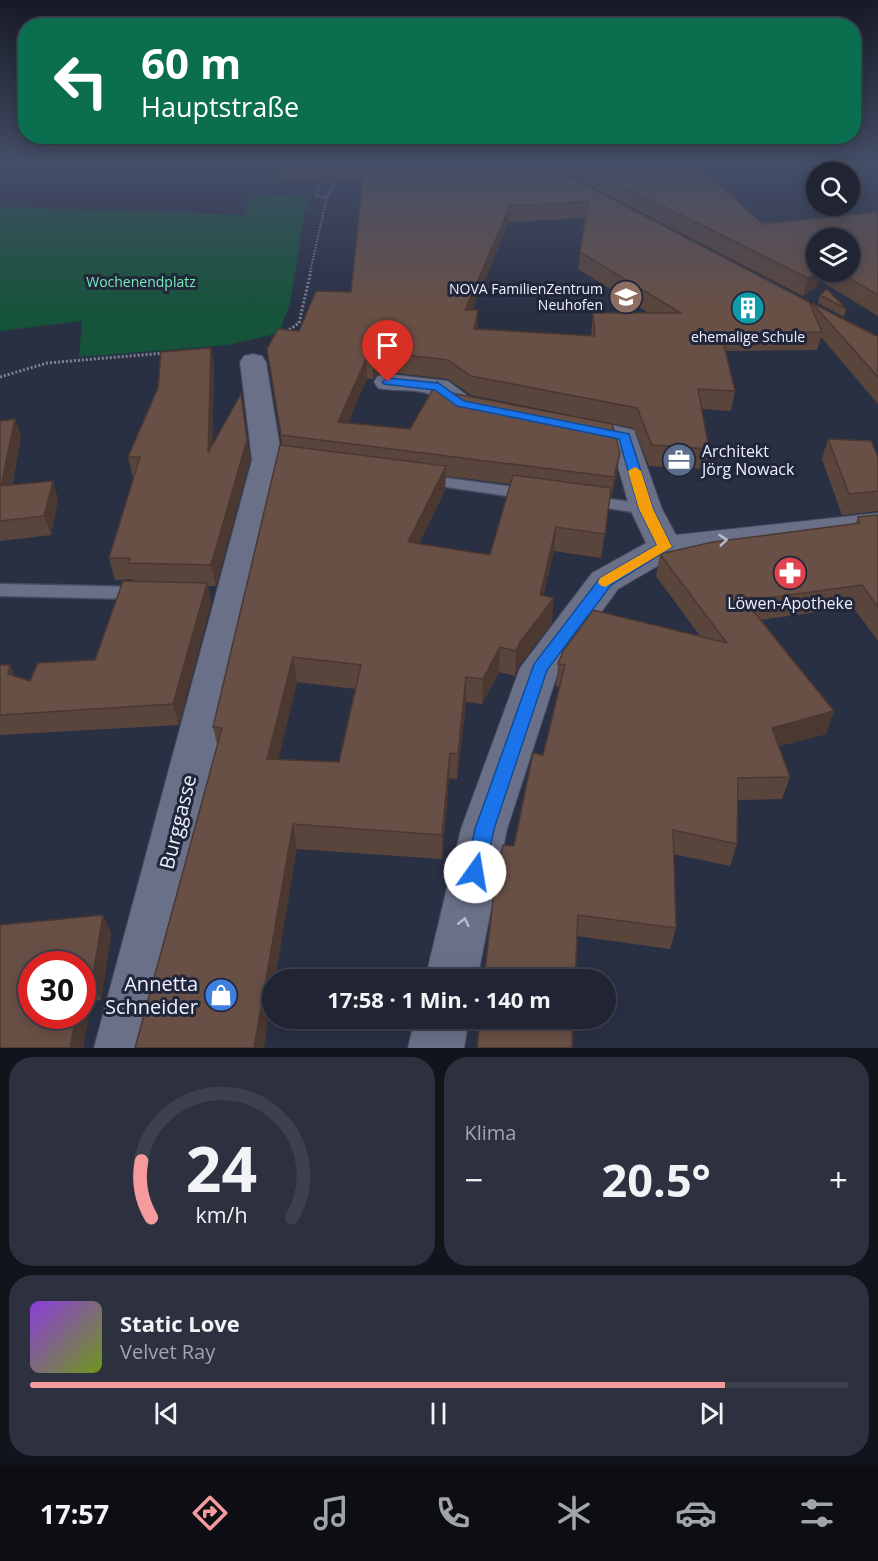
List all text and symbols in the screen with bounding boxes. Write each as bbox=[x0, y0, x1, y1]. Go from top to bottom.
text: 60 m bbox=[141, 34, 241, 91]
icon: left bbox=[42, 42, 120, 120]
text: Hauptstraße bbox=[141, 88, 299, 125]
map controls bbox=[806, 162, 860, 282]
button: search bbox=[806, 162, 860, 216]
button: layers bbox=[806, 228, 860, 282]
park label: Wochenendplatz bbox=[86, 272, 196, 291]
place label: NOVA FamilienZentrum Neuhofen bbox=[449, 279, 603, 314]
school or university icon: NOVA FamilienZentrum Neuhofen bbox=[608, 279, 644, 315]
building icon: ehemalige Schule bbox=[730, 290, 766, 326]
pin bbox=[362, 320, 413, 382]
place label: ehemalige Schule bbox=[691, 327, 805, 346]
icon: arrive bbox=[371, 329, 404, 362]
place label: Architekt Jörg Nowack bbox=[700, 440, 795, 480]
office icon: Architekt Jörg Nowack bbox=[661, 442, 697, 478]
one-way arrow bbox=[718, 535, 728, 547]
pharmacy icon: Löwen-Apotheke bbox=[772, 555, 808, 591]
place label: Löwen-Apotheke bbox=[727, 592, 853, 614]
street label: Burggasse bbox=[153, 772, 202, 872]
position arrow bbox=[443, 840, 507, 904]
one-way arrow bbox=[456, 918, 469, 928]
speed limit sign: 30 bbox=[18, 951, 96, 1029]
place label: Annetta Schneider bbox=[105, 970, 198, 1020]
shop icon: Annetta Schneider bbox=[203, 977, 239, 1013]
text: 17:58 · 1 Min. · 140 m bbox=[327, 984, 551, 1014]
text: Klima bbox=[465, 1119, 516, 1146]
text: 24 bbox=[186, 1125, 257, 1210]
text: 20.5° bbox=[602, 1149, 711, 1210]
text: − bbox=[465, 1157, 483, 1202]
text: + bbox=[829, 1157, 848, 1202]
text: km/h bbox=[196, 1201, 248, 1230]
text: Static Love bbox=[120, 1308, 240, 1338]
text: Velvet Ray bbox=[120, 1338, 215, 1365]
icon: previous bbox=[150, 1397, 183, 1430]
icon: pause bbox=[422, 1397, 455, 1430]
icon: next bbox=[695, 1397, 728, 1430]
icon: directions bbox=[189, 1492, 231, 1534]
icon: music bbox=[310, 1492, 352, 1534]
icon: phone bbox=[432, 1492, 474, 1534]
icon: climate bbox=[553, 1492, 595, 1534]
icon: car bbox=[675, 1492, 717, 1534]
icon: filters bbox=[796, 1492, 838, 1534]
text: 17:57 bbox=[40, 1495, 109, 1532]

